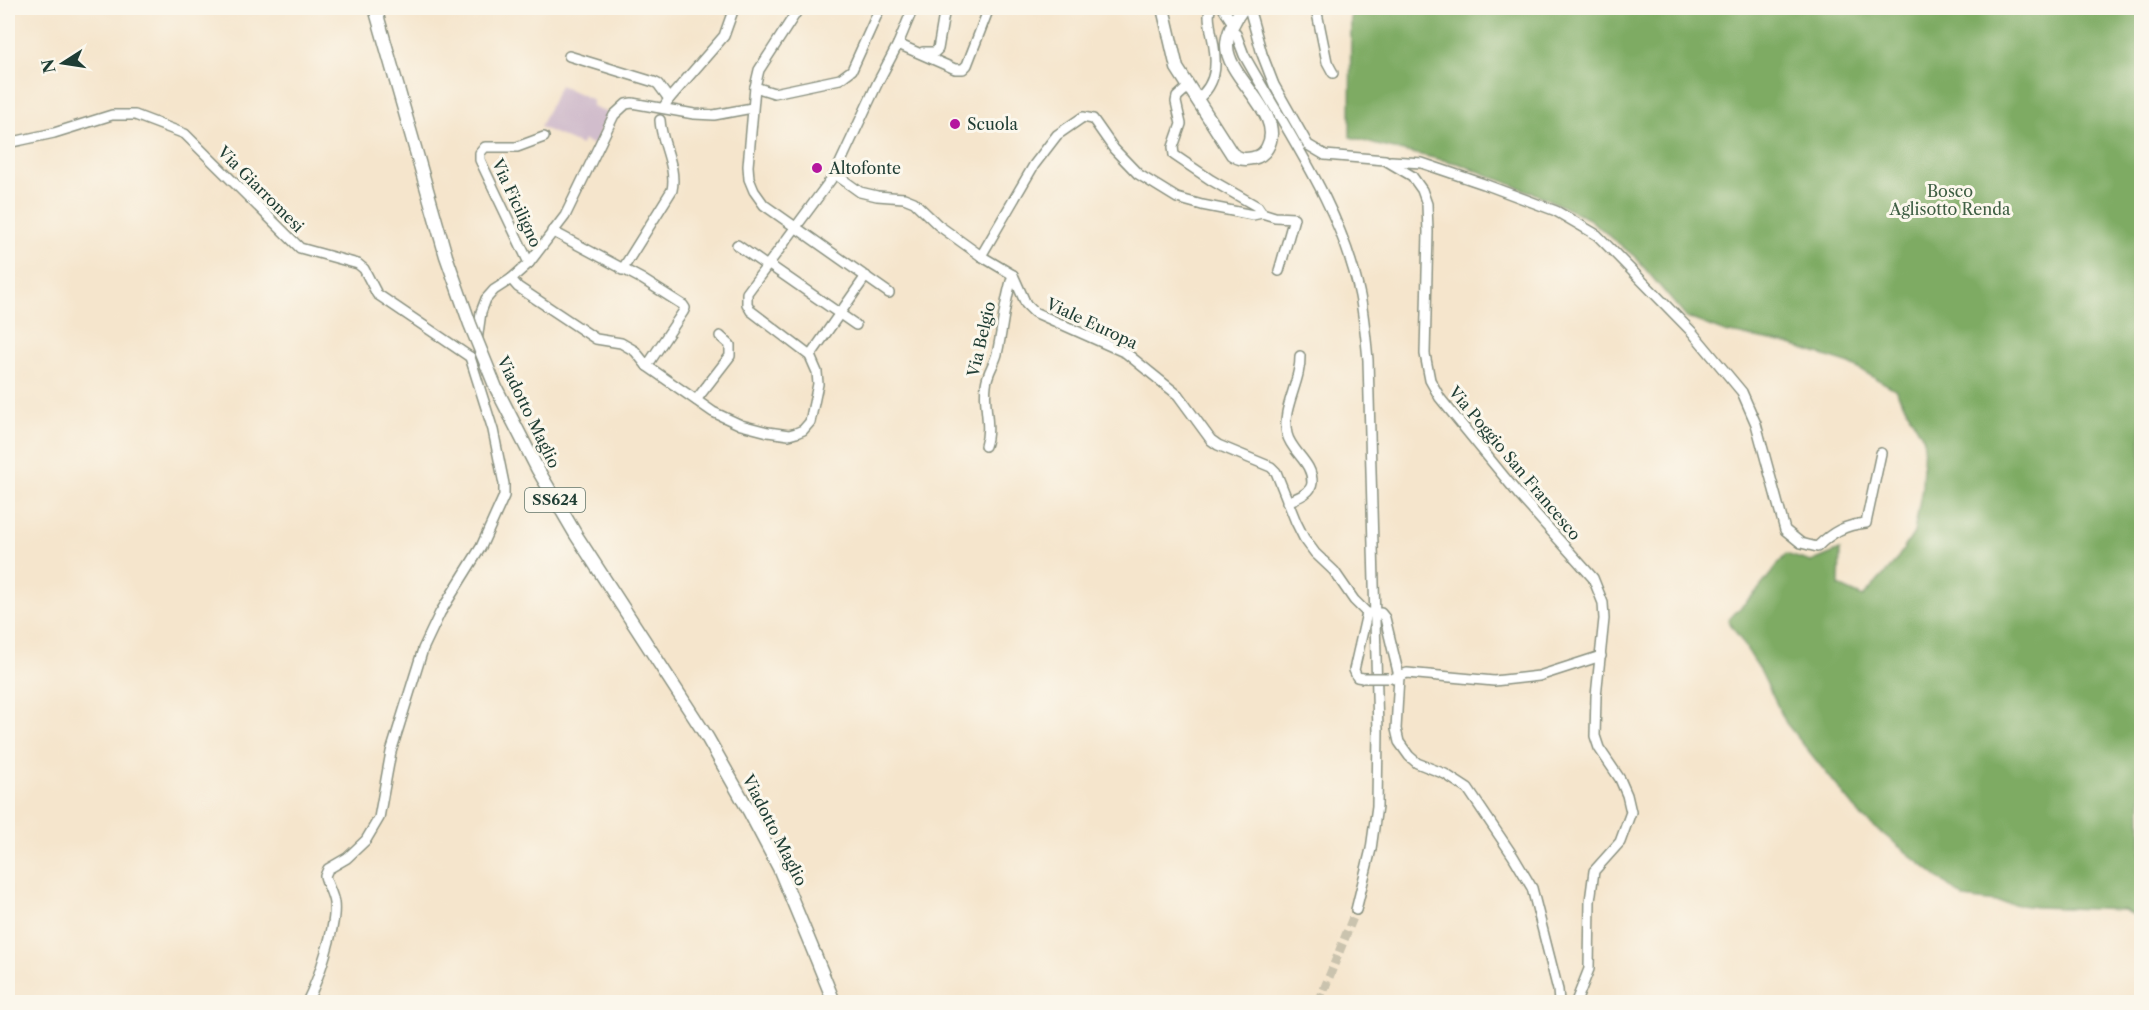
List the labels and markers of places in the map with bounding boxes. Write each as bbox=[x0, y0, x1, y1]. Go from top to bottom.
place label: Scuola bbox=[967, 114, 1018, 134]
marker: Scuola bbox=[948, 117, 962, 131]
place label: Altofonte bbox=[828, 158, 901, 178]
marker: Altofonte bbox=[810, 161, 824, 175]

